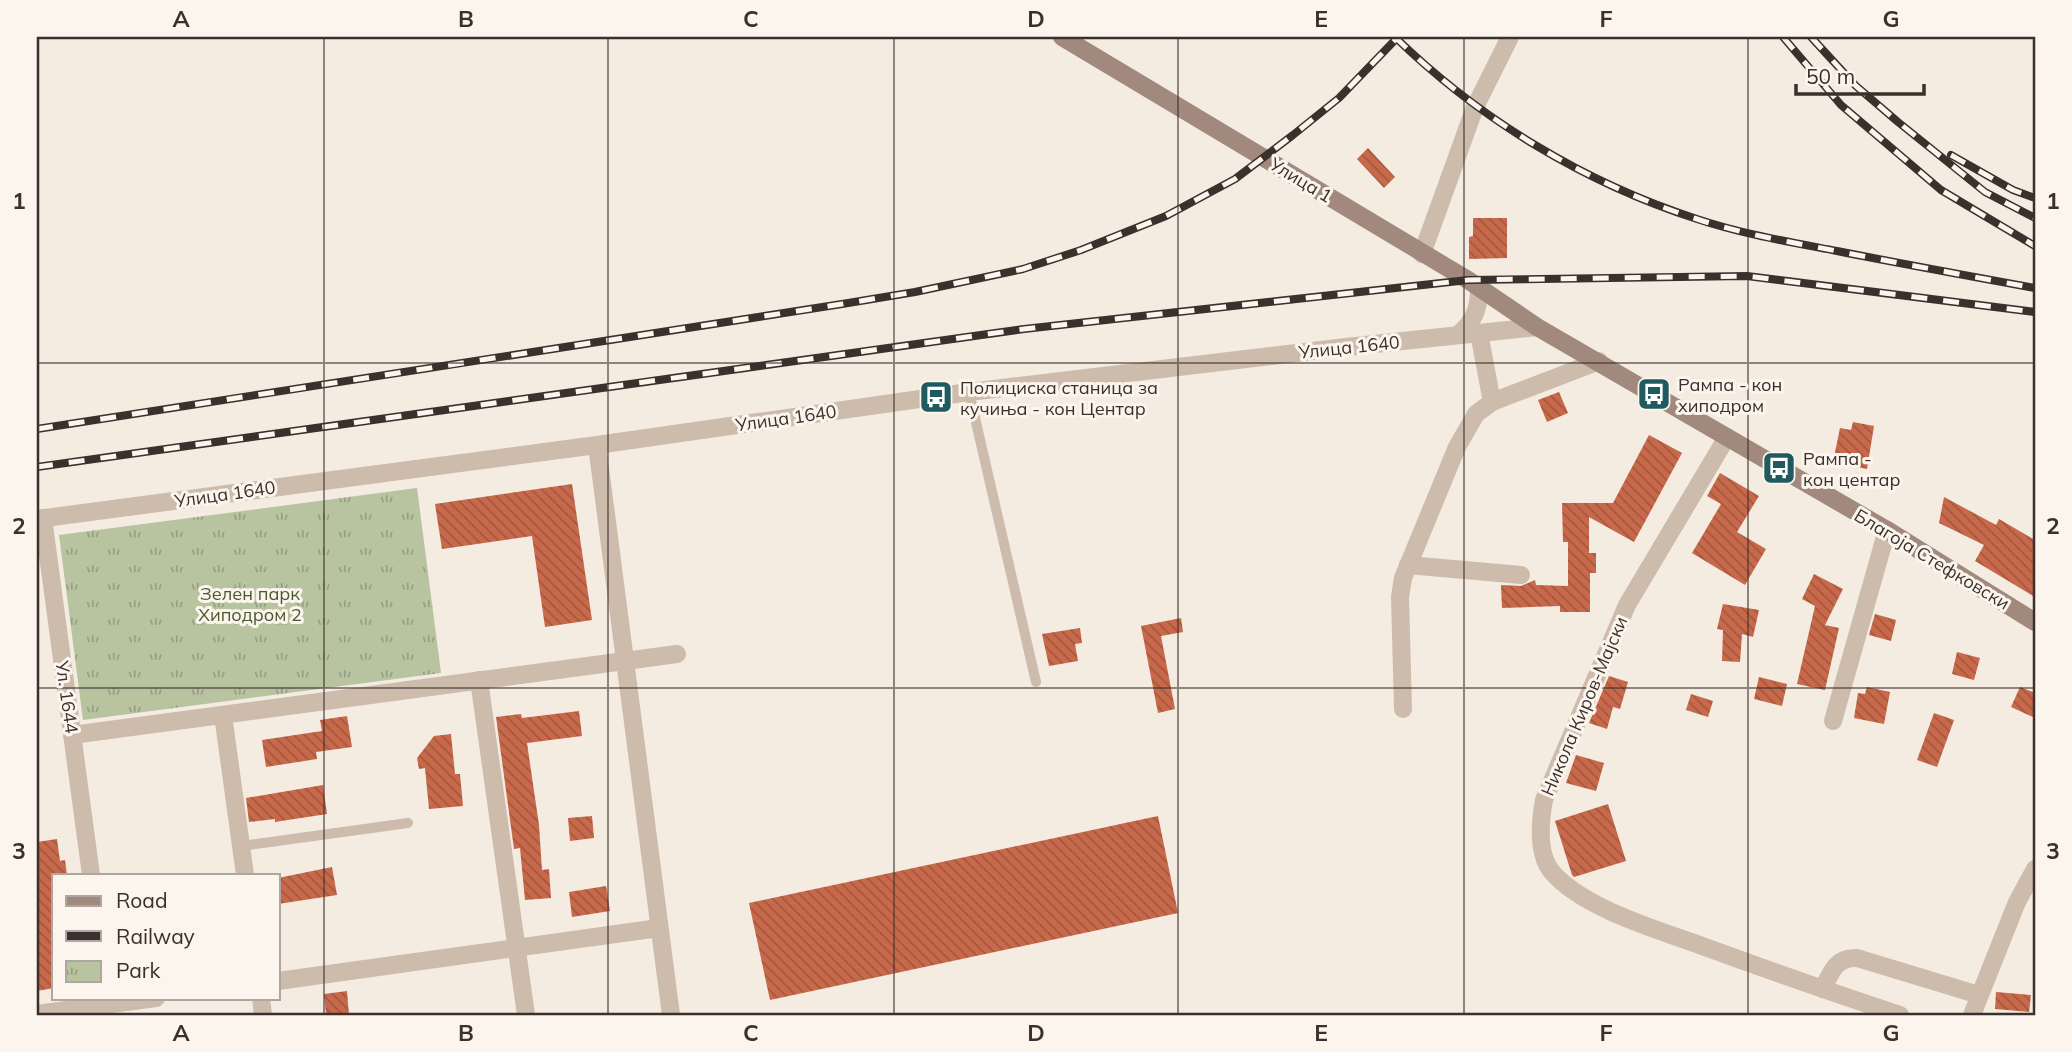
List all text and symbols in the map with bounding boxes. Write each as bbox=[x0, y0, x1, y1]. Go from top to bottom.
text: A bbox=[172, 4, 190, 33]
text: B bbox=[458, 4, 474, 33]
text: C bbox=[743, 4, 759, 33]
text: D bbox=[1027, 4, 1045, 33]
text: E bbox=[1314, 4, 1328, 33]
text: F bbox=[1599, 4, 1613, 33]
text: G bbox=[1882, 4, 1900, 33]
scale bar bbox=[1796, 52, 1923, 96]
text: 50 m bbox=[1806, 63, 1855, 89]
street label: Улица 1 bbox=[1265, 152, 1337, 208]
text: 1 bbox=[12, 186, 26, 215]
text: 1 bbox=[2046, 186, 2060, 215]
street label: Улица 1640 bbox=[1296, 330, 1401, 364]
place label: Рампа - кон хиподром bbox=[1678, 373, 1782, 417]
bus stop icon: Рампа - кон хиподром bbox=[1635, 375, 1673, 413]
place label: Полициска станица за кучиња - кон Центар bbox=[960, 376, 1158, 420]
bus stop icon: Полициска станица за кучиња - кон Центар bbox=[917, 378, 955, 416]
street label: Улица 1640 bbox=[733, 400, 838, 437]
place label: Рампа - кон центар bbox=[1803, 447, 1901, 491]
bus stop icon: Рампа - кон центар bbox=[1760, 449, 1798, 487]
street label: Улица 1640 bbox=[172, 476, 277, 513]
street label: Благоја Стефковски bbox=[1850, 504, 2014, 614]
text: 2 bbox=[12, 511, 26, 540]
text: 2 bbox=[2046, 511, 2060, 540]
park label: Зелен парк Хиподром 2 bbox=[198, 582, 302, 626]
street label: Никола Киров-Мајски bbox=[1536, 613, 1632, 799]
street label: Ул. 1644 bbox=[50, 658, 83, 735]
text: 3 bbox=[12, 836, 26, 865]
text: 3 bbox=[2046, 836, 2060, 865]
legend bbox=[52, 874, 280, 1000]
text: Road bbox=[116, 887, 167, 913]
text: Railway bbox=[116, 923, 195, 949]
text: Park bbox=[116, 957, 160, 983]
text: A bbox=[172, 1018, 190, 1047]
text: B bbox=[458, 1018, 474, 1047]
text: C bbox=[743, 1018, 759, 1047]
text: D bbox=[1027, 1018, 1045, 1047]
text: E bbox=[1314, 1018, 1328, 1047]
text: F bbox=[1599, 1018, 1613, 1047]
text: G bbox=[1882, 1018, 1900, 1047]

